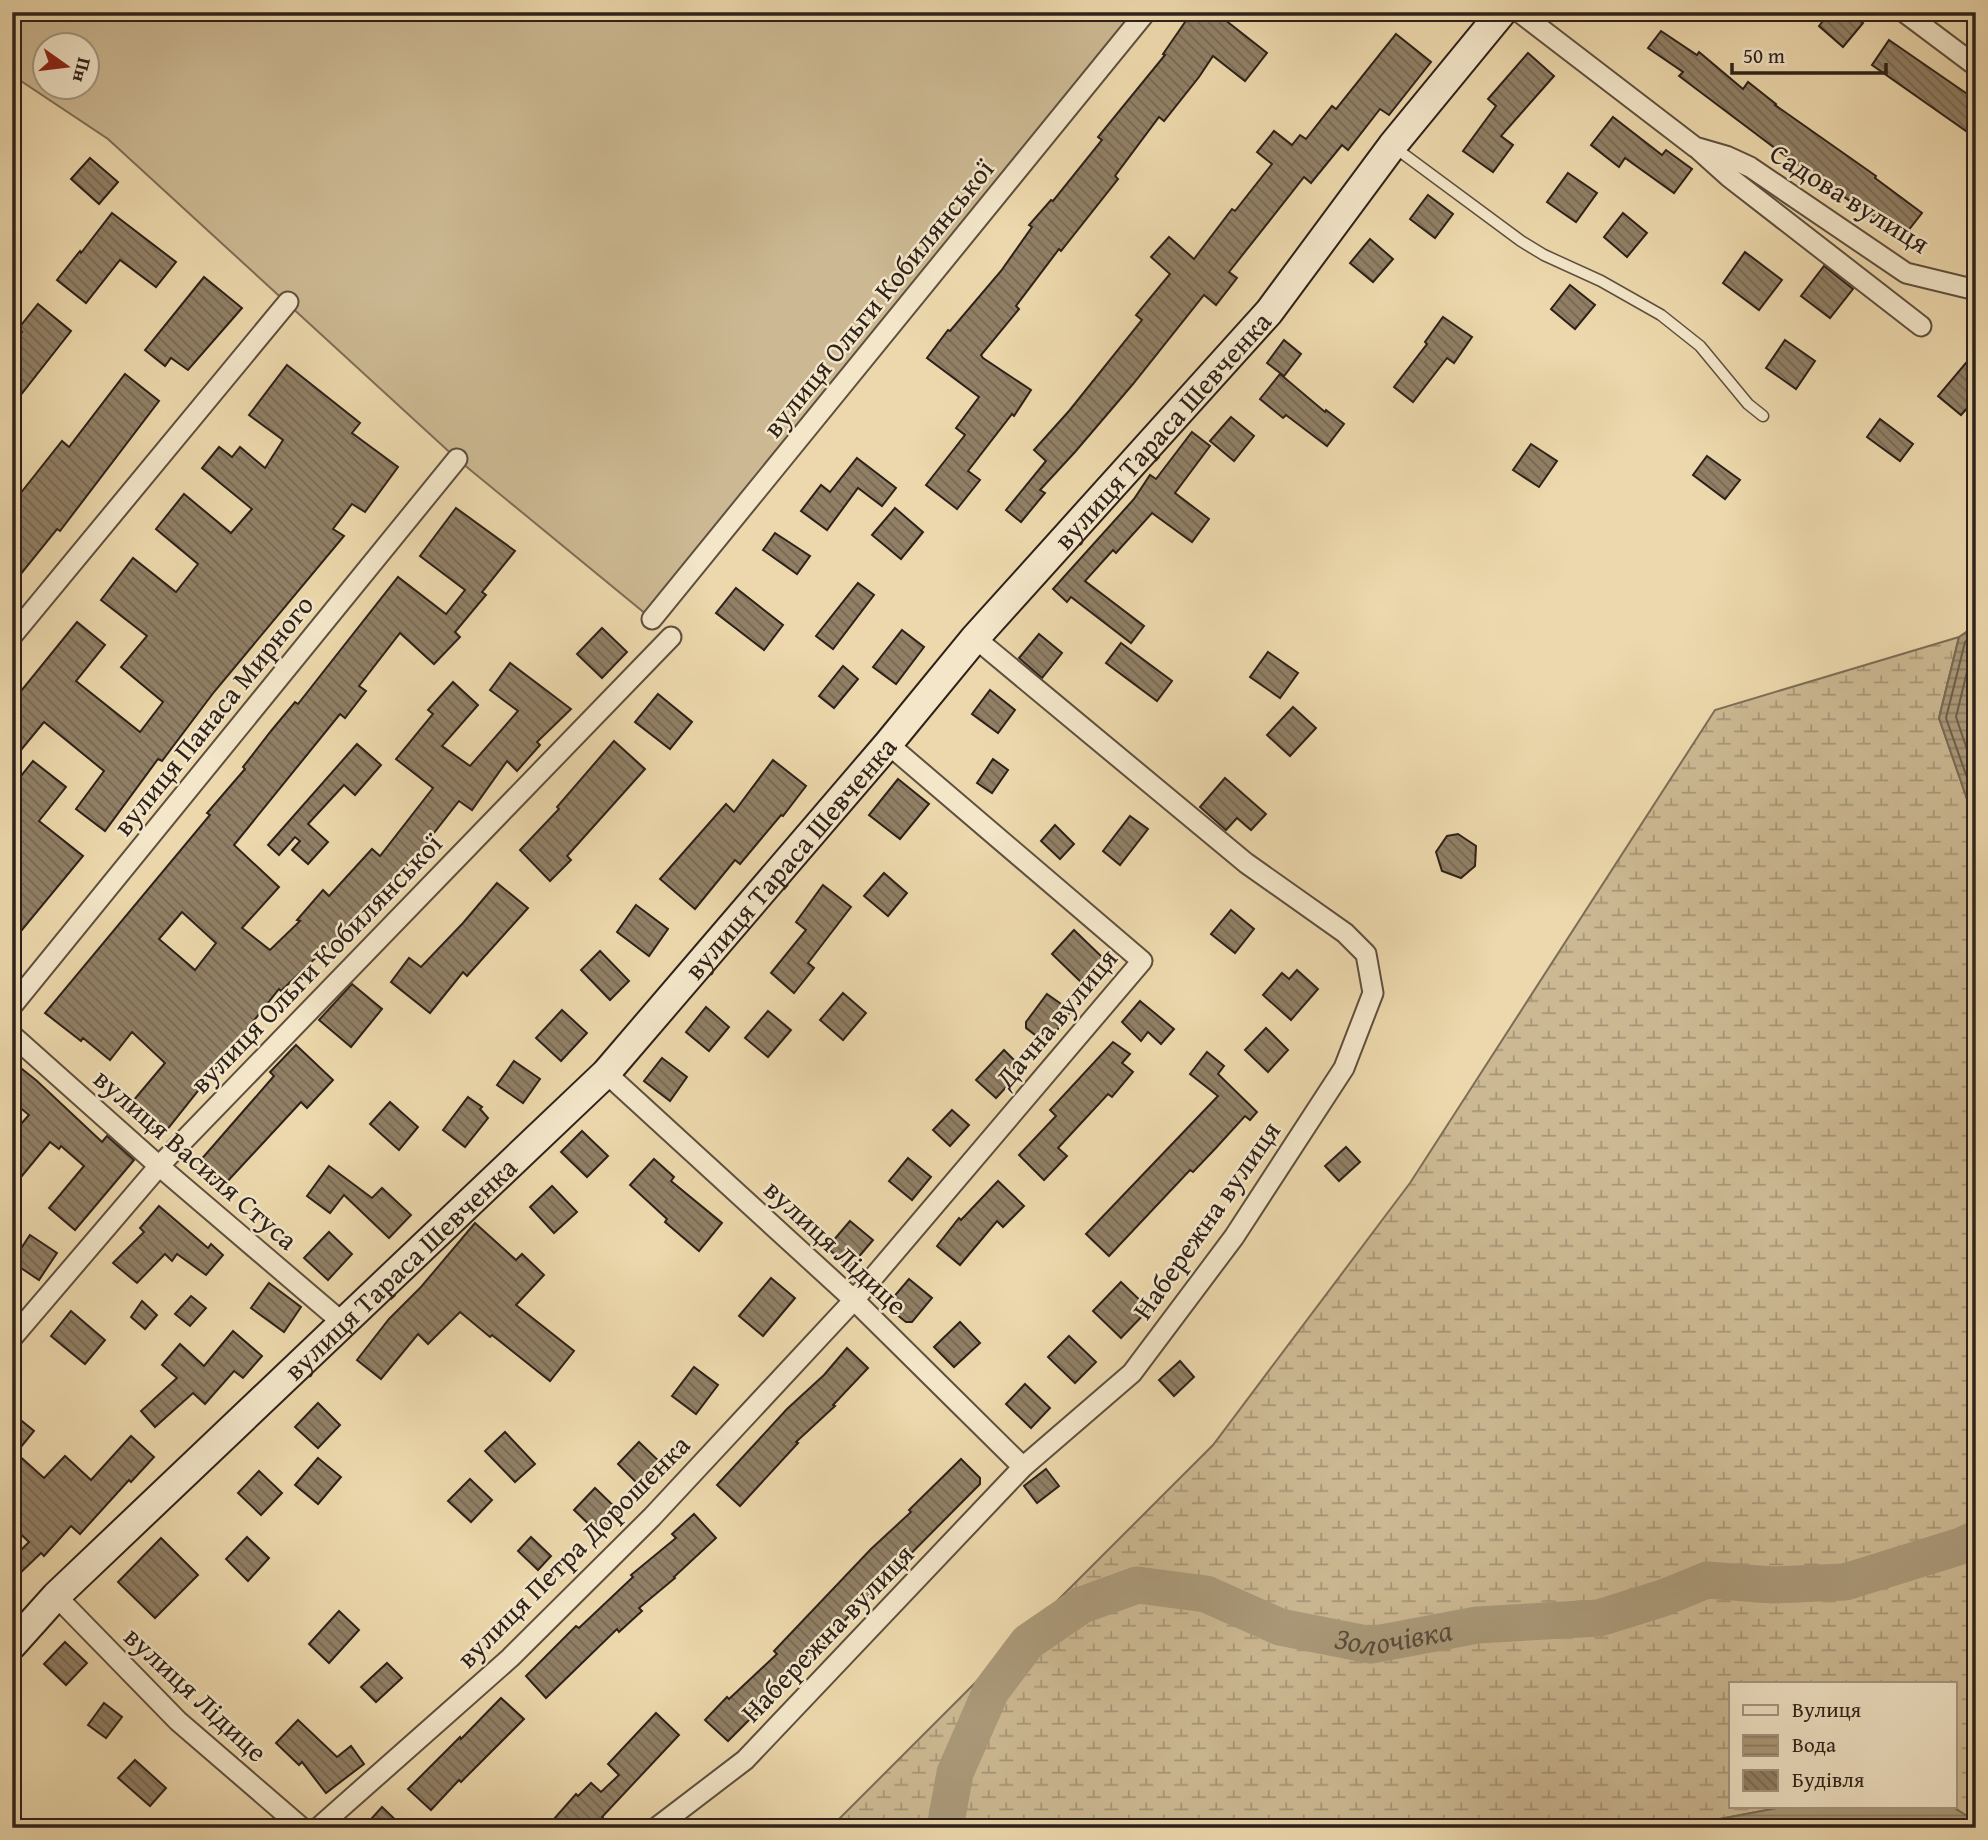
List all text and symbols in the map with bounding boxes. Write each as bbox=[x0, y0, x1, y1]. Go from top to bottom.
north arrow bbox=[32, 32, 102, 102]
scale bar bbox=[1732, 32, 1886, 76]
text: 50 m bbox=[1743, 40, 1785, 71]
text: Пн bbox=[66, 55, 99, 86]
street label: Садова вулиця bbox=[1763, 132, 1938, 263]
street label: вулиця Ольги Кобилянської bbox=[752, 149, 1003, 446]
street label: вулиця Тараса Шевченка bbox=[1043, 301, 1281, 558]
street label: вулиця Панаса Мирного bbox=[102, 585, 323, 844]
street label: вулиця Тараса Шевченка bbox=[674, 727, 906, 988]
street label: вулиця Ольги Кобилянської bbox=[180, 823, 452, 1102]
street label: Дачна вулиця bbox=[984, 939, 1127, 1098]
street label: вулиця Василя Стуса bbox=[85, 1058, 308, 1259]
street label: Набережна вулиця bbox=[1122, 1112, 1289, 1327]
street label: вулиця Тараса Шевченка bbox=[274, 1147, 526, 1389]
street label: вулиця Лідице bbox=[755, 1169, 917, 1324]
street label: вулиця Петра Дорошенка bbox=[447, 1424, 699, 1677]
street label: Набережна вулиця bbox=[731, 1534, 923, 1731]
water label: Золочівка bbox=[1331, 1607, 1456, 1667]
street label: вулиця Лідице bbox=[115, 1616, 277, 1771]
legend bbox=[1729, 1682, 1956, 1808]
text: Вулиця bbox=[1792, 1694, 1862, 1725]
text: Вода bbox=[1792, 1729, 1836, 1760]
text: Будівля bbox=[1792, 1764, 1865, 1795]

